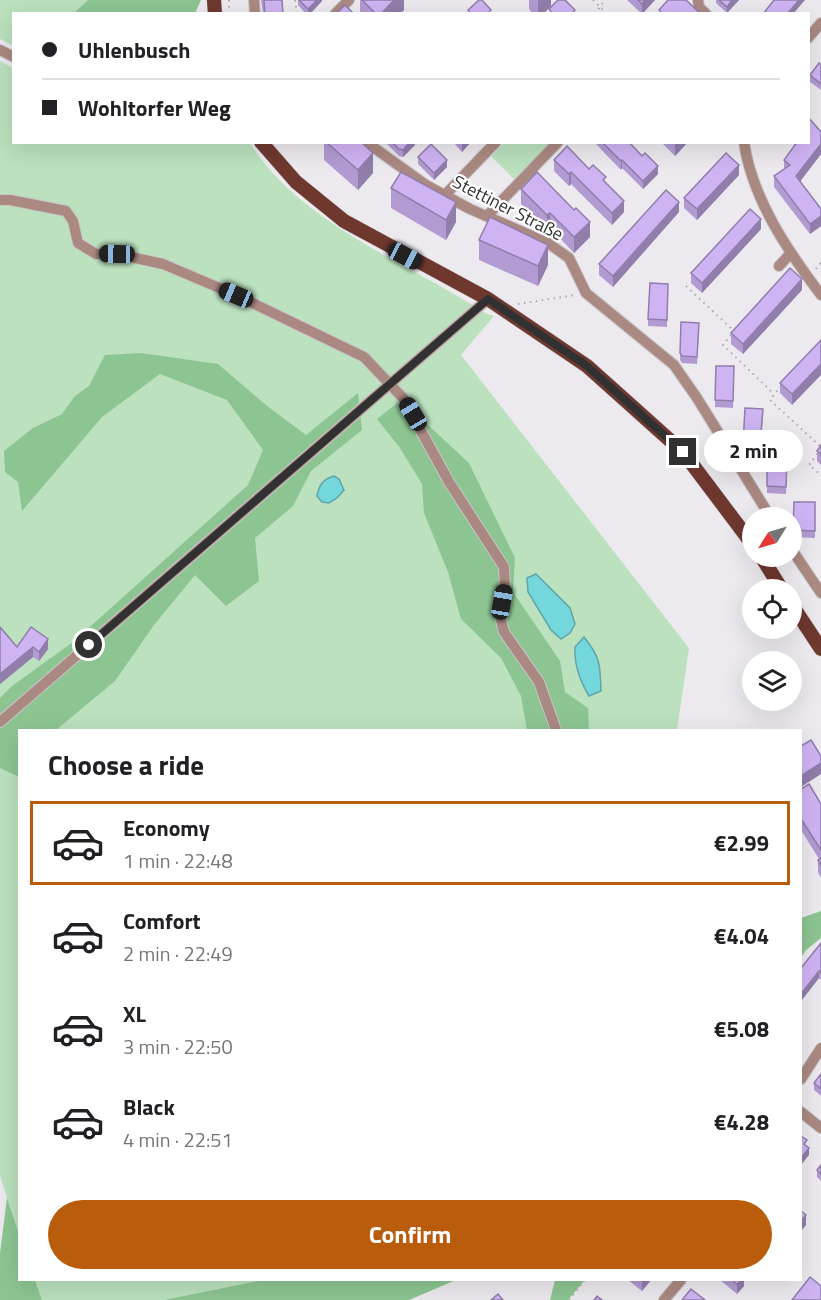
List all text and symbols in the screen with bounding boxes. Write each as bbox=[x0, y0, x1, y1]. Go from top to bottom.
text: Uhlenbusch bbox=[78, 33, 190, 67]
text: Wohltorfer Weg bbox=[78, 91, 231, 125]
street label: Stettiner Straße bbox=[448, 168, 568, 247]
car bbox=[385, 240, 425, 272]
car bbox=[99, 245, 135, 263]
car bbox=[216, 280, 256, 310]
car bbox=[396, 394, 430, 434]
callout: 2 min bbox=[704, 431, 803, 473]
text: 2 min bbox=[729, 435, 778, 466]
route end bbox=[669, 438, 696, 465]
north arrow bbox=[742, 507, 802, 567]
map controls bbox=[742, 507, 802, 711]
button: locate bbox=[742, 579, 802, 639]
car bbox=[490, 583, 514, 621]
route start bbox=[75, 631, 102, 658]
button: layers bbox=[742, 651, 802, 711]
text: Choose a ride bbox=[48, 744, 204, 785]
text: Economy bbox=[123, 811, 210, 845]
icon: car bbox=[51, 816, 105, 870]
text: €2.99 bbox=[714, 826, 769, 860]
text: 1 min · 22:48 bbox=[123, 845, 233, 876]
text: Comfort bbox=[123, 904, 201, 938]
icon: car bbox=[51, 909, 105, 963]
text: €4.04 bbox=[714, 919, 769, 953]
text: 2 min · 22:49 bbox=[123, 938, 233, 969]
text: XL bbox=[123, 997, 146, 1031]
icon: car bbox=[51, 1002, 105, 1056]
text: €5.08 bbox=[714, 1012, 769, 1046]
text: 3 min · 22:50 bbox=[123, 1031, 233, 1062]
text: Black bbox=[123, 1090, 175, 1124]
icon: car bbox=[51, 1095, 105, 1149]
text: €4.28 bbox=[714, 1105, 769, 1139]
text: 4 min · 22:51 bbox=[123, 1124, 233, 1155]
button: Confirm bbox=[48, 1200, 772, 1269]

